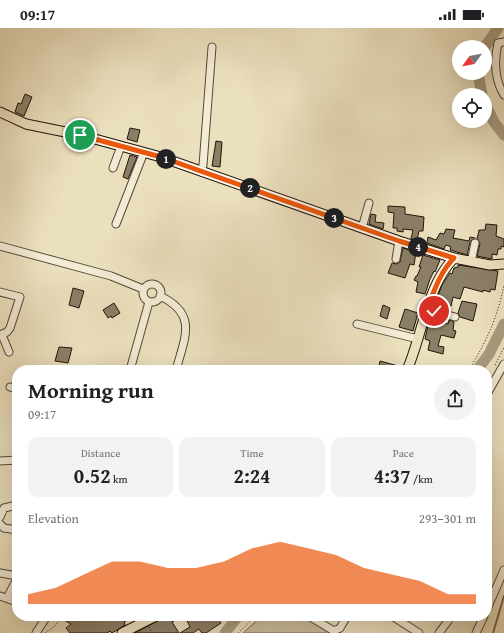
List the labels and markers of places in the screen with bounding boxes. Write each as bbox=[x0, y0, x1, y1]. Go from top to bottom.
pin bbox=[63, 118, 97, 152]
pin: 1 bbox=[156, 149, 176, 169]
pin: 2 bbox=[240, 178, 260, 198]
pin: 3 bbox=[324, 208, 344, 228]
pin: 4 bbox=[408, 237, 428, 257]
pin bbox=[417, 294, 451, 328]

